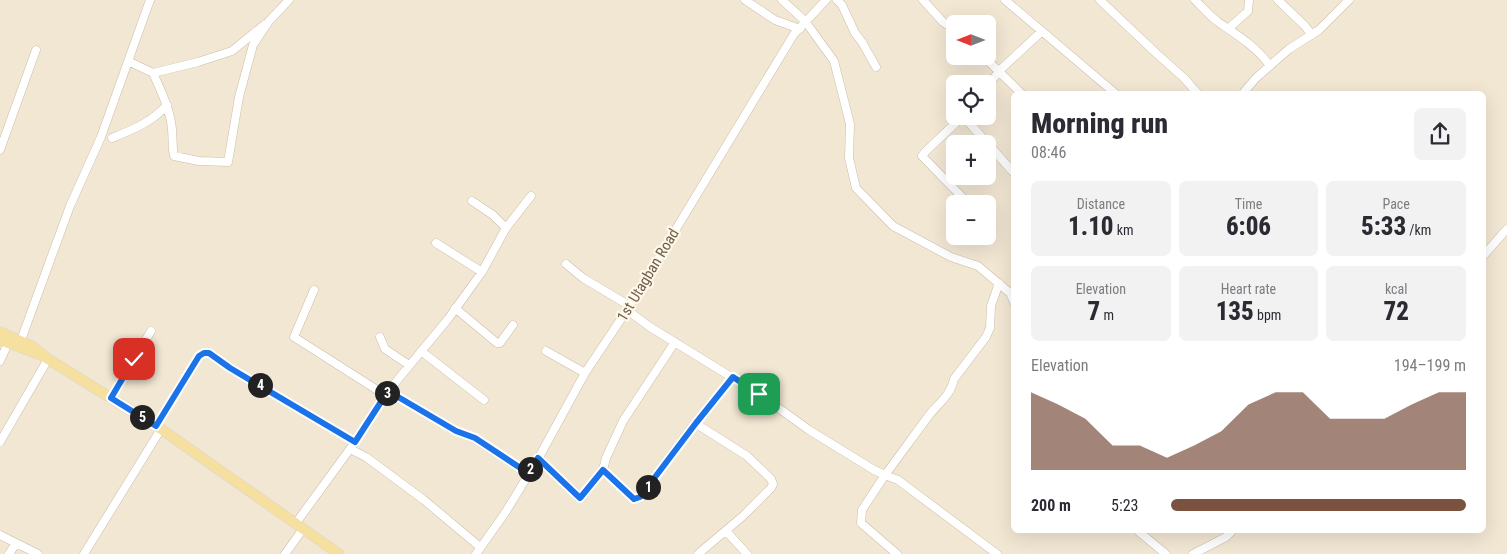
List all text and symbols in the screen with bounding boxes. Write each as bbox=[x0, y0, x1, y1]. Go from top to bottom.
north arrow bbox=[946, 15, 996, 65]
map controls bbox=[946, 15, 996, 245]
button: locate bbox=[946, 75, 996, 125]
text: Morning run bbox=[1031, 107, 1168, 140]
button: share bbox=[1414, 108, 1466, 160]
button: + bbox=[946, 135, 996, 185]
text: 08:46 bbox=[1031, 143, 1066, 162]
button: − bbox=[946, 195, 996, 245]
text: Distance bbox=[1077, 196, 1125, 212]
text: Time bbox=[1235, 196, 1262, 212]
text: Pace bbox=[1382, 196, 1410, 212]
text: 1.10 bbox=[1068, 212, 1114, 241]
text: 6:06 bbox=[1226, 212, 1271, 241]
text: 5:33 bbox=[1361, 212, 1406, 241]
text: km bbox=[1114, 222, 1134, 238]
text: /km bbox=[1406, 222, 1431, 238]
street label: 1st Utagban Road bbox=[613, 225, 683, 325]
text: Elevation bbox=[1076, 281, 1126, 297]
text: Heart rate bbox=[1221, 281, 1276, 297]
text: kcal bbox=[1385, 281, 1407, 297]
text: 7 bbox=[1088, 297, 1100, 326]
text: 135 bbox=[1216, 297, 1254, 326]
text: 72 bbox=[1383, 297, 1409, 326]
text: m bbox=[1100, 307, 1114, 323]
text: bpm bbox=[1254, 307, 1281, 323]
pin bbox=[113, 338, 155, 380]
icon: check bbox=[120, 345, 148, 373]
text: Elevation bbox=[1031, 356, 1089, 375]
text: 194–199 m bbox=[1394, 356, 1466, 375]
pin: 4 bbox=[248, 372, 272, 398]
pin bbox=[738, 373, 780, 415]
text: 4 bbox=[257, 377, 264, 393]
pin: 3 bbox=[374, 380, 400, 406]
icon: arrive bbox=[745, 380, 773, 408]
text: 3 bbox=[384, 385, 391, 401]
pin: 5 bbox=[130, 404, 154, 430]
text: 5 bbox=[139, 409, 146, 425]
pin: 2 bbox=[518, 456, 542, 482]
text: 2 bbox=[527, 461, 534, 477]
pin: 1 bbox=[636, 474, 660, 500]
text: 1 bbox=[645, 479, 652, 495]
text: 200 m bbox=[1031, 496, 1071, 515]
text: 5:23 bbox=[1111, 496, 1138, 515]

